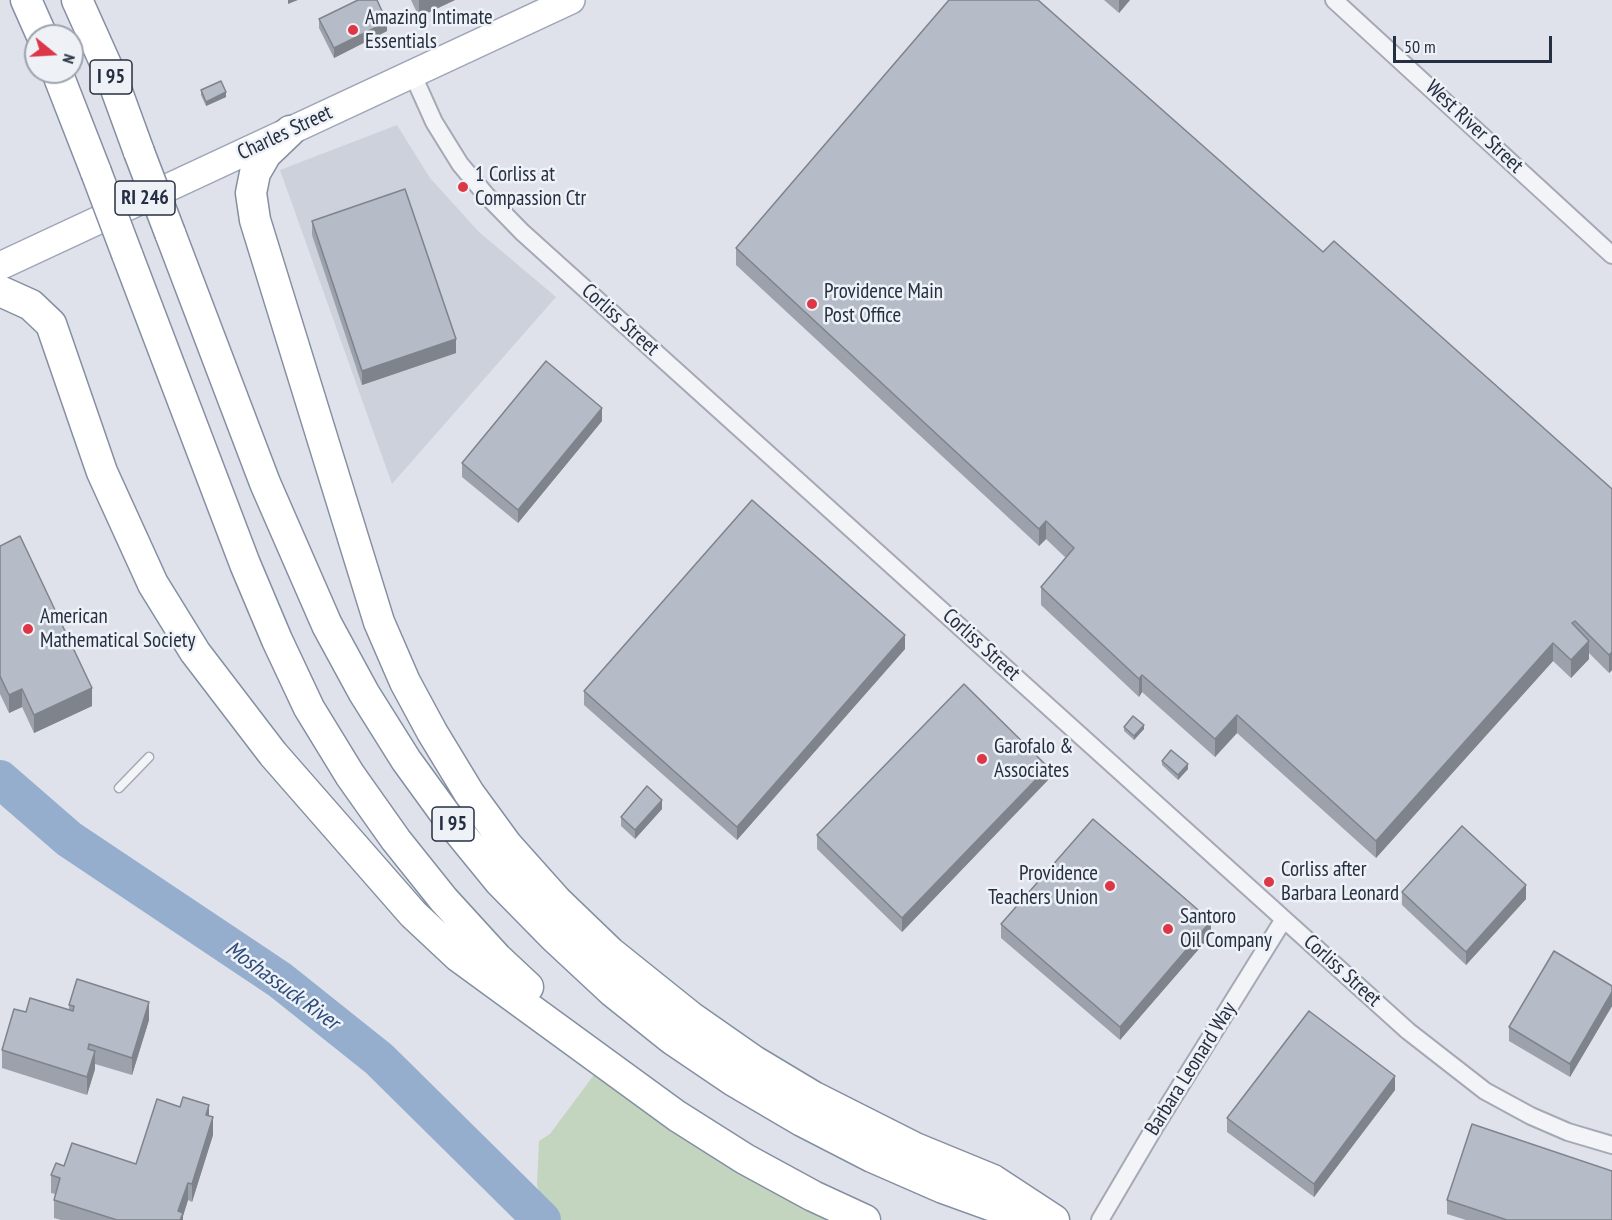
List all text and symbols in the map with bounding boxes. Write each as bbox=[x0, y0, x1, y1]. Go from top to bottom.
place label: Amazing Intimate Essentials bbox=[365, 5, 493, 55]
marker: Amazing Intimate Essentials bbox=[346, 23, 360, 37]
north arrow bbox=[24, 24, 84, 84]
scale bar bbox=[1396, 24, 1555, 62]
text: 50 m bbox=[1404, 35, 1436, 58]
text: N bbox=[58, 52, 80, 66]
road number: I 95 bbox=[90, 60, 132, 94]
street label: West River Street bbox=[1420, 75, 1528, 179]
street label: Charles Street bbox=[234, 100, 336, 166]
place label: 1 Corliss at Compassion Ctr bbox=[475, 162, 586, 212]
marker: 1 Corliss at Compassion Ctr bbox=[456, 180, 470, 194]
road number: RI 246 bbox=[115, 181, 175, 215]
street label: Corliss Street bbox=[576, 279, 664, 361]
place label: Providence Main Post Office bbox=[824, 279, 943, 329]
marker: Providence Main Post Office bbox=[805, 297, 819, 311]
place label: American Mathematical Society bbox=[40, 604, 195, 654]
street label: Corliss Street bbox=[937, 604, 1025, 686]
marker: American Mathematical Society bbox=[21, 622, 35, 636]
place label: Garofalo & Associates bbox=[994, 734, 1073, 784]
marker: Garofalo & Associates bbox=[975, 752, 989, 766]
road number: I 95 bbox=[432, 807, 474, 841]
place label: Corliss after Barbara Leonard bbox=[1281, 857, 1399, 907]
place label: Providence Teachers Union bbox=[988, 861, 1098, 911]
marker: Corliss after Barbara Leonard bbox=[1262, 875, 1276, 889]
marker: Providence Teachers Union bbox=[1103, 879, 1117, 893]
place label: Santoro Oil Company bbox=[1180, 904, 1272, 954]
marker: Santoro Oil Company bbox=[1161, 922, 1175, 936]
street label: Corliss Street bbox=[1298, 930, 1386, 1012]
water label: Moshassuck River bbox=[220, 936, 344, 1036]
street label: Barbara Leonard Way bbox=[1140, 998, 1242, 1140]

